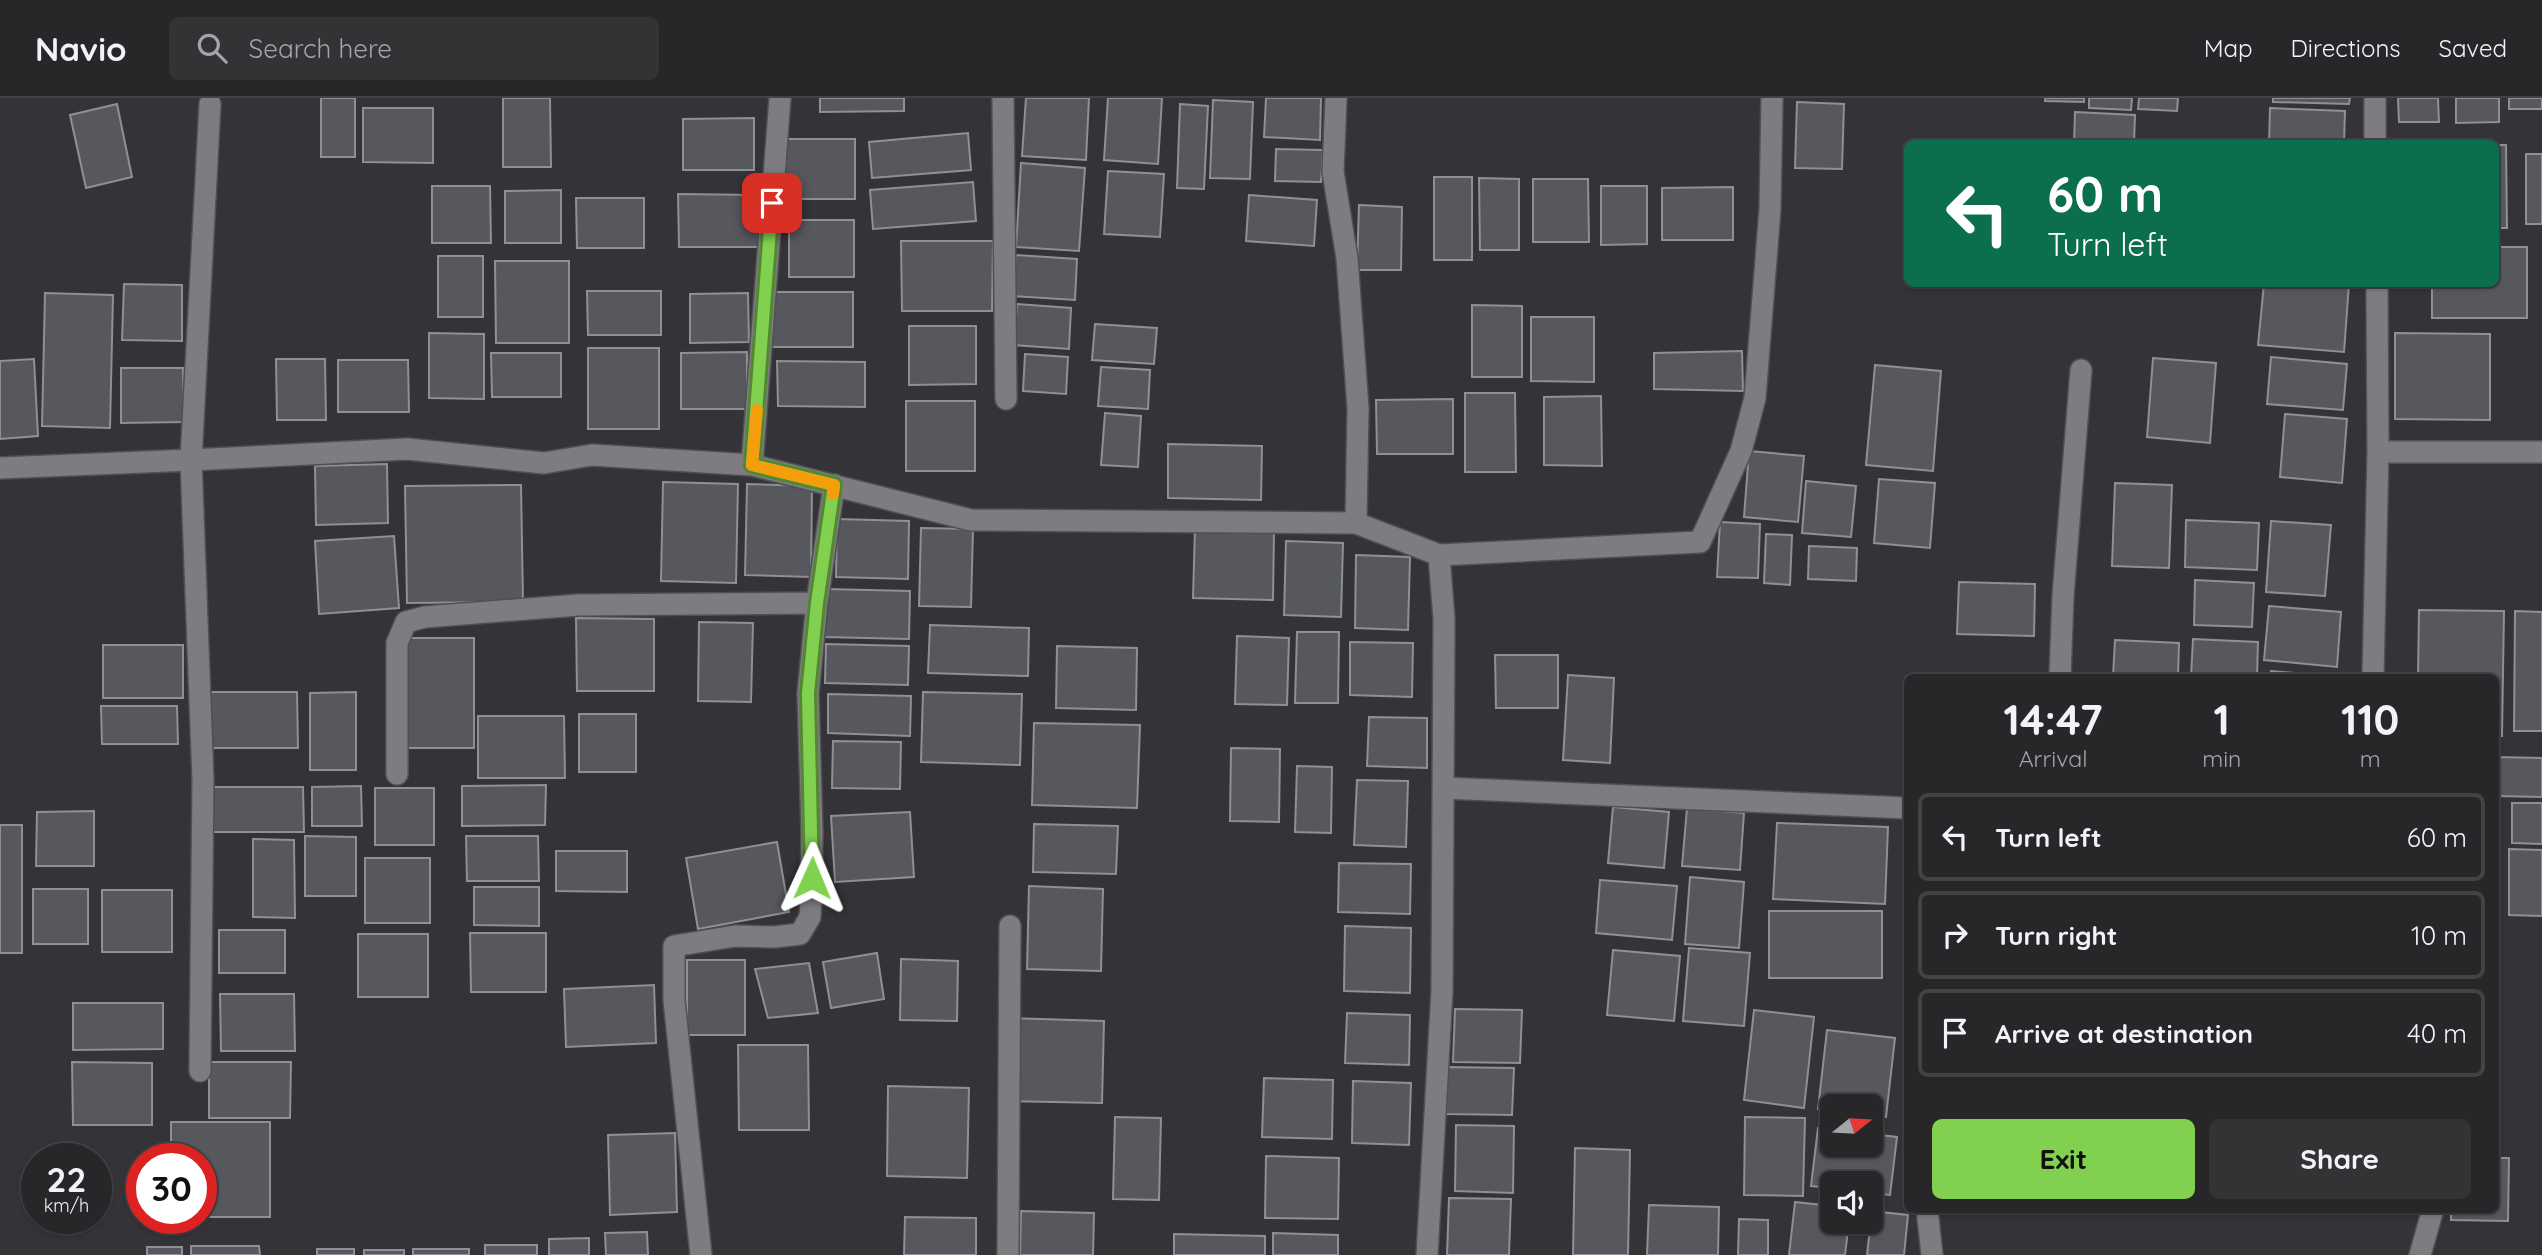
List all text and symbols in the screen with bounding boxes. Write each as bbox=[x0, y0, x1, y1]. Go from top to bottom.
search box bbox=[169, 17, 659, 80]
text: Navio bbox=[35, 28, 127, 69]
icon: search bbox=[193, 29, 231, 67]
text: Search here bbox=[249, 32, 392, 65]
text: Map bbox=[2204, 33, 2253, 63]
text: Directions bbox=[2291, 33, 2401, 63]
text: Saved bbox=[2439, 33, 2507, 63]
text: 60 m bbox=[2047, 163, 2163, 224]
icon: left bbox=[1932, 168, 2023, 259]
pin bbox=[742, 173, 802, 233]
icon: arrive bbox=[753, 184, 791, 222]
text: Turn left bbox=[2047, 224, 2168, 264]
text: 14:47 bbox=[2004, 693, 2103, 746]
text: 1 bbox=[2214, 693, 2230, 746]
text: 110 bbox=[2341, 693, 2399, 746]
text: Arrival bbox=[2019, 744, 2088, 773]
text: min bbox=[2202, 744, 2241, 773]
text: m bbox=[2360, 744, 2381, 773]
icon: left bbox=[1936, 818, 1974, 856]
text: Turn left bbox=[1995, 821, 2102, 854]
text: 60 m bbox=[2407, 821, 2467, 854]
position arrow bbox=[775, 841, 849, 915]
icon: right bbox=[1936, 916, 1974, 954]
text: Turn right bbox=[1995, 919, 2117, 952]
text: 10 m bbox=[2411, 919, 2467, 952]
icon: arrive bbox=[1936, 1014, 1974, 1052]
text: Arrive at destination bbox=[1995, 1017, 2253, 1050]
text: 40 m bbox=[2407, 1017, 2467, 1050]
north arrow bbox=[1820, 1094, 1883, 1157]
map controls bbox=[1820, 1094, 1883, 1234]
button: Exit bbox=[1932, 1119, 2195, 1199]
button: Share bbox=[2209, 1119, 2471, 1199]
speed limit sign: 30 bbox=[126, 1143, 217, 1234]
text: 22 bbox=[47, 1157, 86, 1201]
button: sound bbox=[1820, 1171, 1883, 1234]
text: km/h bbox=[44, 1194, 89, 1217]

